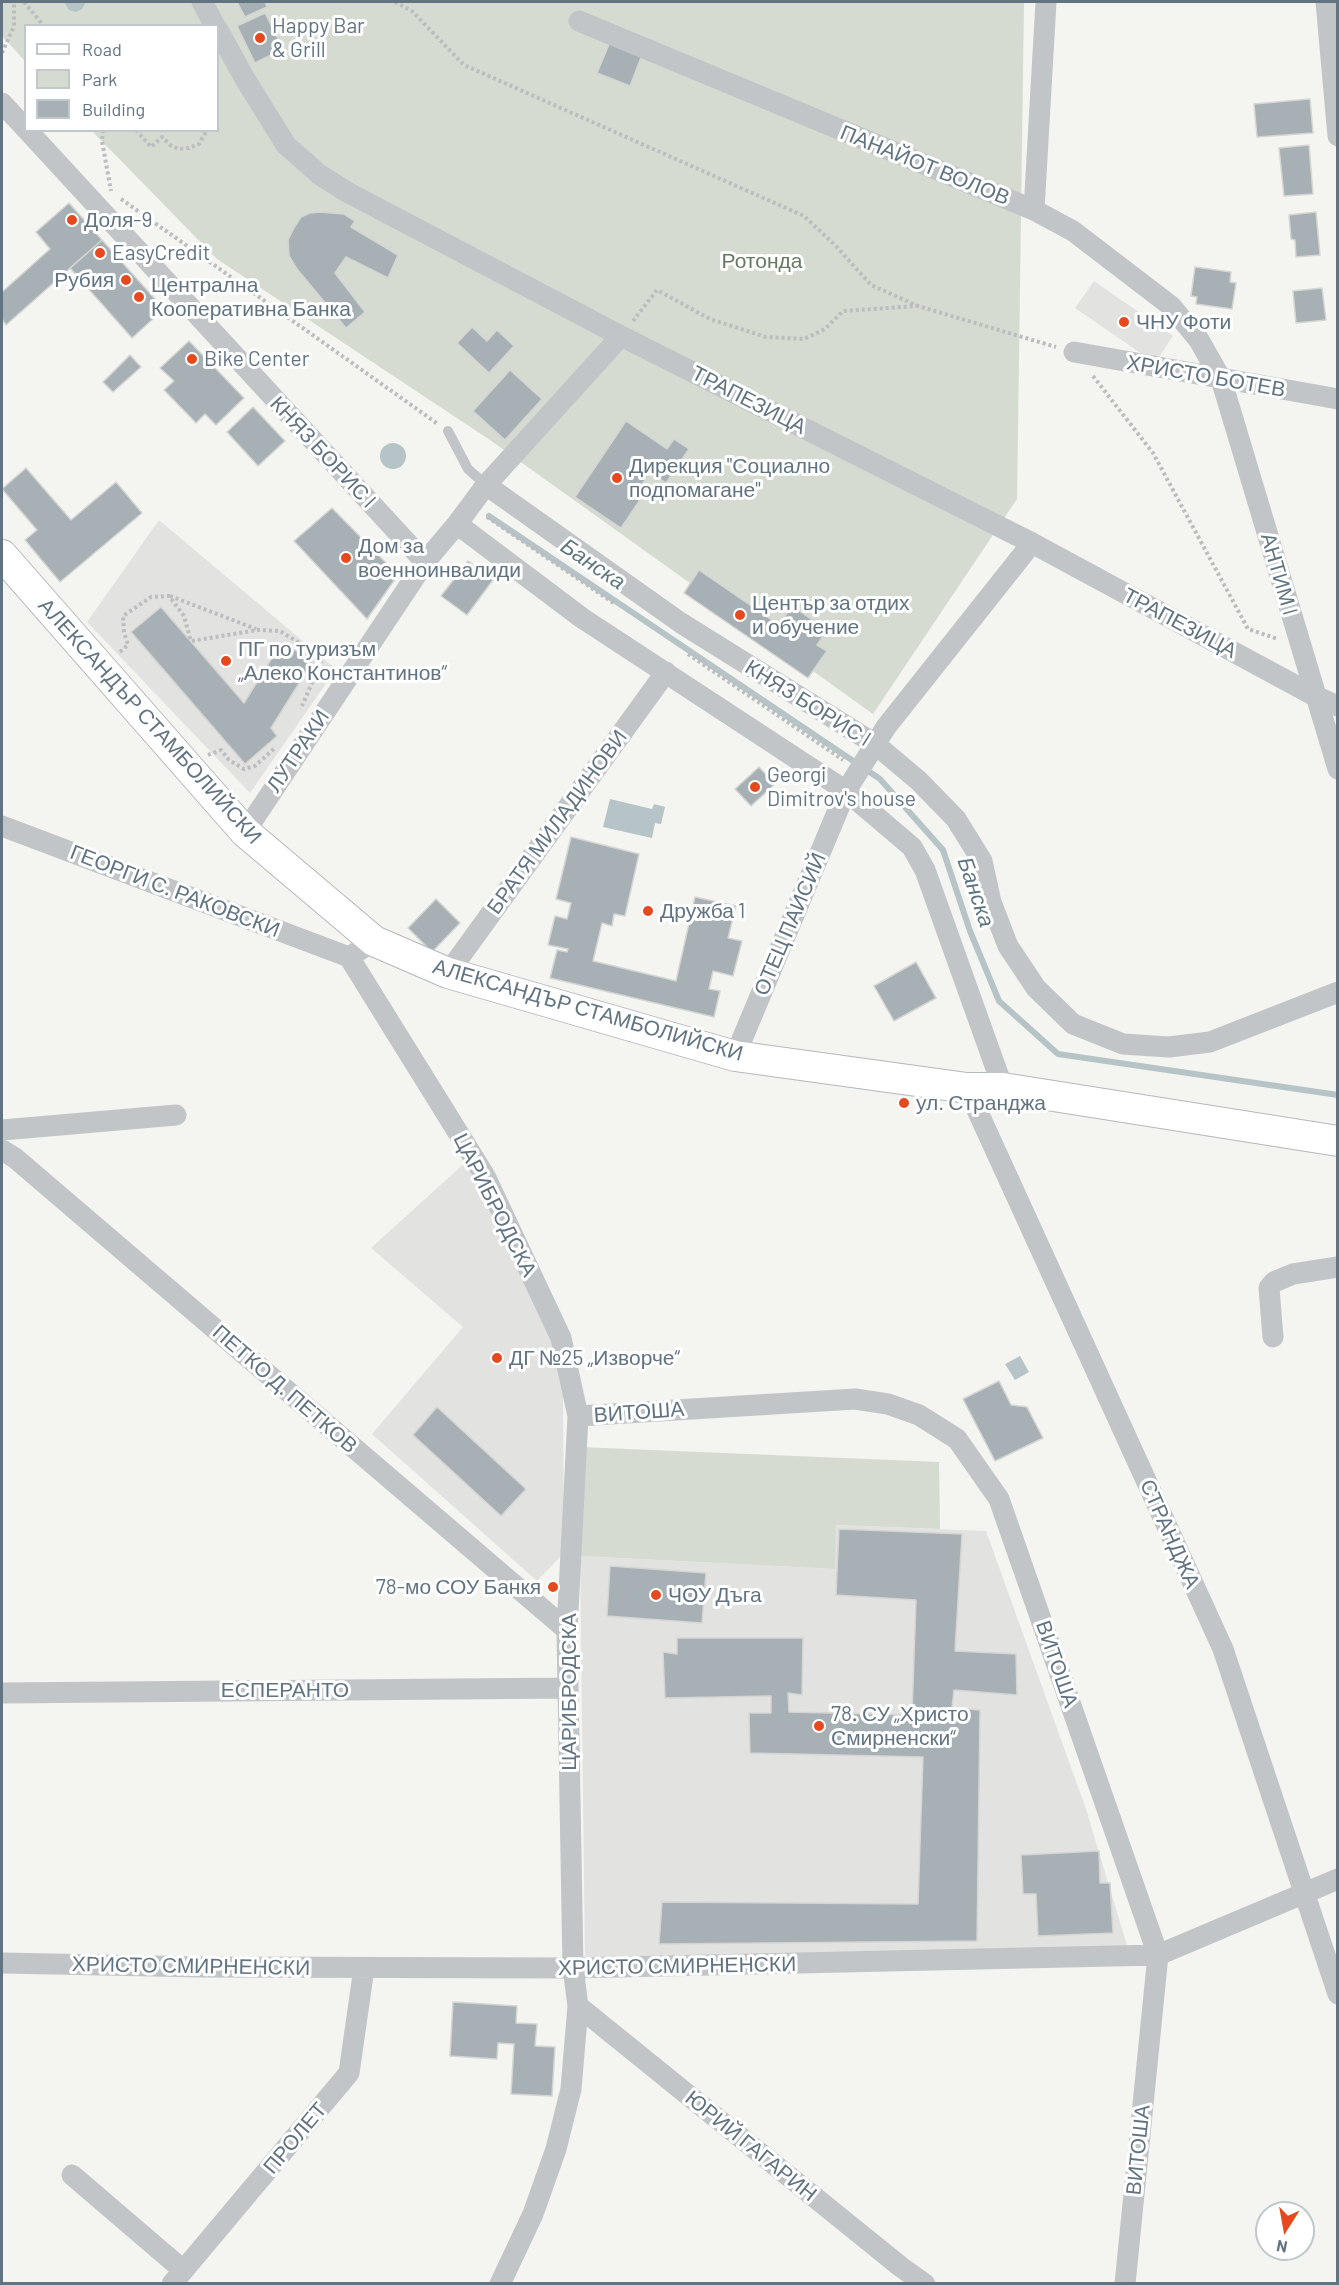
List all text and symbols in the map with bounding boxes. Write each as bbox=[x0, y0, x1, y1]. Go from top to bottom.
place label: Happy Bar & Grill bbox=[272, 13, 365, 63]
legend bbox=[24, 24, 219, 132]
marker: Happy Bar & Grill bbox=[253, 31, 267, 45]
text: Road bbox=[82, 38, 122, 60]
text: Park bbox=[82, 68, 117, 90]
text: Building bbox=[82, 98, 145, 120]
street label: ПАНАЙОТ ВОЛОВ bbox=[837, 120, 1013, 210]
place label: Доля-9 bbox=[84, 207, 153, 233]
marker: Доля-9 bbox=[65, 213, 79, 227]
place label: EasyCredit bbox=[112, 240, 211, 266]
marker: EasyCredit bbox=[93, 246, 107, 260]
park label: Ротонда bbox=[722, 248, 802, 274]
place label: Рубия bbox=[54, 267, 114, 293]
place label: Централна Кооперативна Банка bbox=[151, 272, 351, 322]
marker: Рубия bbox=[119, 273, 133, 287]
marker: Централна Кооперативна Банка bbox=[132, 290, 146, 304]
place label: ЧНУ Фоти bbox=[1136, 309, 1231, 335]
marker: ЧНУ Фоти bbox=[1117, 315, 1131, 329]
place label: Bike Center bbox=[204, 346, 309, 372]
street label: ХРИСТО БОТЕВ bbox=[1125, 350, 1287, 402]
marker: Bike Center bbox=[185, 352, 199, 366]
street label: ТРАПЕЗИЦА bbox=[688, 360, 810, 440]
street label: КНЯЗ БОРИС I bbox=[265, 391, 381, 513]
place label: Дирекция "Социално подпомагане" bbox=[629, 453, 830, 503]
marker: Дирекция "Социално подпомагане" bbox=[610, 471, 624, 485]
street label: АНТИМ I bbox=[1255, 530, 1303, 618]
place label: Дом за военноинвалиди bbox=[358, 533, 521, 583]
water label: Банска bbox=[556, 533, 630, 595]
marker: Дом за военноинвалиди bbox=[339, 551, 353, 565]
street label: ТРАПЕЗИЦА bbox=[1119, 582, 1241, 664]
place label: Център за отдих и обучение bbox=[752, 590, 910, 640]
street label: АЛЕКСАНДЪР СТАМБОЛИЙСКИ bbox=[33, 593, 267, 849]
marker: Център за отдих и обучение bbox=[733, 608, 747, 622]
place label: ПГ по туризъм „Алеко Константинов“ bbox=[238, 636, 447, 686]
marker: ПГ по туризъм „Алеко Константинов“ bbox=[219, 654, 233, 668]
street label: КНЯЗ БОРИС I bbox=[741, 654, 875, 752]
street label: ЛУТРАКИ bbox=[261, 705, 335, 797]
street label: БРАТЯ МИЛАДИНОВИ bbox=[482, 725, 632, 919]
place label: Georgi Dimitrov's house bbox=[767, 762, 916, 812]
marker: Georgi Dimitrov's house bbox=[748, 780, 762, 794]
street label: ГЕОРГИ С. РАКОВСКИ bbox=[67, 839, 283, 943]
street label: ОТЕЦ ПАИСИЙ bbox=[749, 849, 831, 999]
water label: Банска bbox=[952, 854, 1000, 930]
place label: Дружба 1 bbox=[660, 898, 745, 924]
marker: Дружба 1 bbox=[641, 904, 655, 918]
street label: АЛЕКСАНДЪР СТАМБОЛИЙСКИ bbox=[430, 954, 746, 1066]
place label: ул. Странджа bbox=[916, 1090, 1046, 1116]
marker: ул. Странджа bbox=[897, 1096, 911, 1110]
street label: ЦАРИБРОДСКА bbox=[448, 1129, 542, 1281]
street label: ПЕТКО Д. ПЕТКОВ bbox=[208, 1319, 362, 1459]
place label: ДГ №25 „Изворче“ bbox=[509, 1345, 680, 1371]
marker: ДГ №25 „Изворче“ bbox=[490, 1351, 504, 1365]
street label: ВИТОША bbox=[593, 1396, 685, 1428]
street label: СТРАНДЖА bbox=[1135, 1476, 1205, 1592]
place label: 78-мо СОУ Банкя bbox=[376, 1574, 541, 1600]
marker: 78-мо СОУ Банкя bbox=[546, 1580, 560, 1594]
place label: ЧОУ Дъга bbox=[668, 1582, 762, 1608]
marker: ЧОУ Дъга bbox=[649, 1588, 663, 1602]
street label: ЦАРИБРОДСКА bbox=[556, 1613, 582, 1771]
street label: ВИТОША bbox=[1030, 1617, 1084, 1711]
street label: ЕСПЕРАНТО bbox=[221, 1677, 349, 1703]
place label: 78. СУ „Христо Смирненски“ bbox=[831, 1701, 969, 1751]
marker: 78. СУ „Христо Смирненски“ bbox=[812, 1719, 826, 1733]
street label: ХРИСТО СМИРНЕНСКИ bbox=[72, 1951, 310, 1981]
street label: ХРИСТО СМИРНЕНСКИ bbox=[558, 1951, 796, 1981]
street label: ЮРИЙ ГАГАРИН bbox=[680, 2085, 822, 2207]
street label: ПРОЛЕТ bbox=[258, 2097, 332, 2179]
street label: ВИТОША bbox=[1121, 2104, 1155, 2196]
north arrow bbox=[1255, 2201, 1315, 2261]
text: N bbox=[1275, 2237, 1289, 2258]

